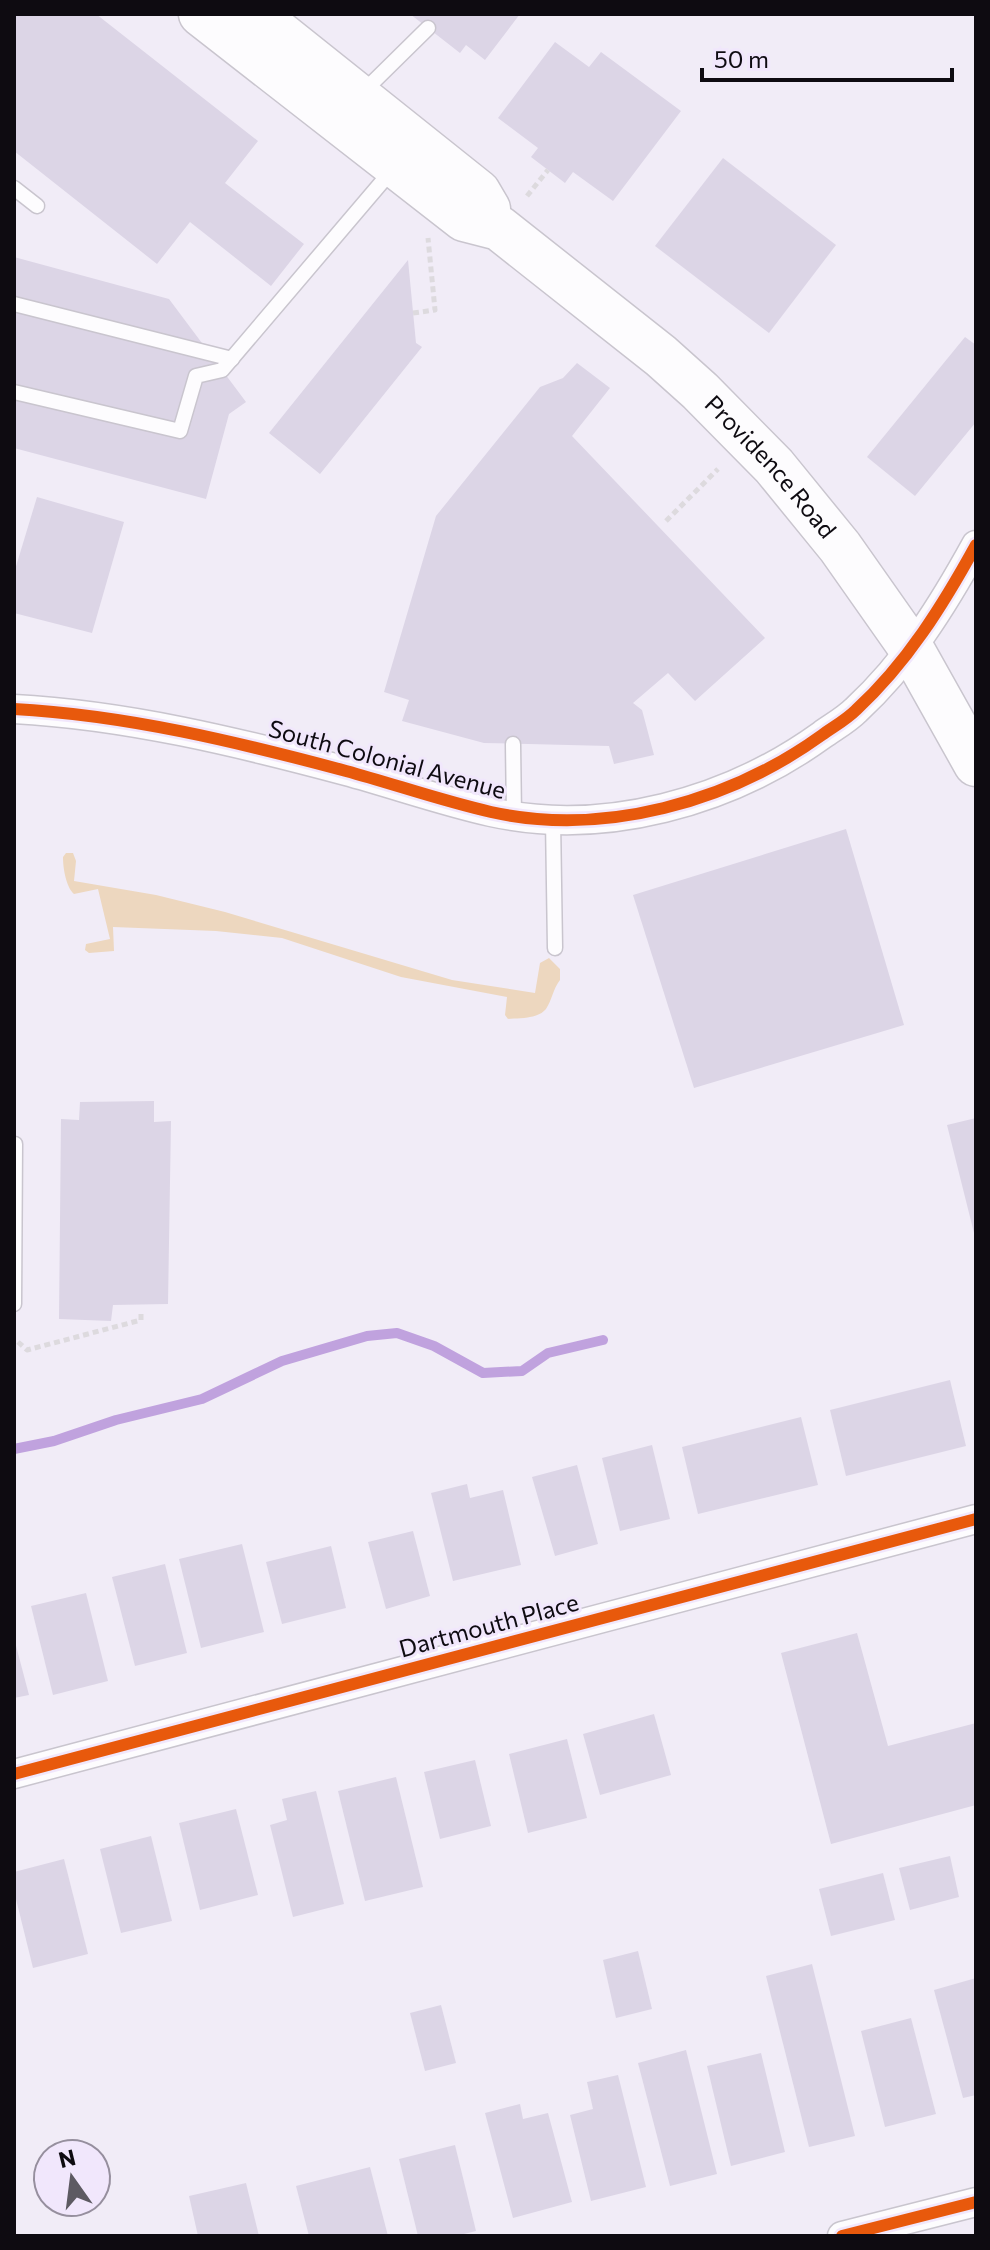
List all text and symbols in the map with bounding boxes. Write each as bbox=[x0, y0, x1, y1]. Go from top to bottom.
scale bar bbox=[702, 32, 952, 82]
text: 50 m bbox=[714, 44, 769, 73]
street label: Providence Road bbox=[699, 389, 843, 543]
street label: South Colonial Avenue bbox=[266, 713, 509, 804]
street label: Dartmouth Place bbox=[396, 1587, 582, 1662]
north arrow bbox=[32, 2138, 112, 2218]
text: N bbox=[56, 2143, 78, 2173]

